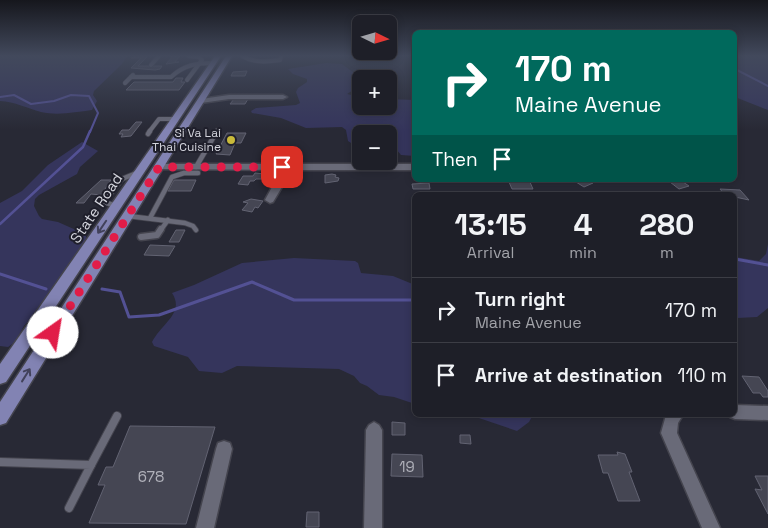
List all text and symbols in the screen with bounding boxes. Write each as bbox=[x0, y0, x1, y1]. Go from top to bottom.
north arrow bbox=[352, 15, 398, 60]
map controls bbox=[352, 15, 397, 170]
text: 170 m bbox=[515, 47, 612, 91]
icon: right bbox=[432, 50, 497, 115]
button: + bbox=[352, 70, 397, 115]
text: Maine Avenue bbox=[515, 90, 662, 118]
place label: Si Va Lai Thai Cuisine bbox=[152, 125, 221, 155]
button: − bbox=[352, 125, 397, 170]
marker: Si Va Lai Thai Cuisine bbox=[225, 134, 237, 146]
icon: arrive bbox=[488, 145, 516, 173]
pin bbox=[261, 146, 303, 188]
text: Then bbox=[432, 147, 478, 172]
icon: arrive bbox=[268, 153, 296, 181]
street label: State Road bbox=[66, 169, 126, 247]
text: 13:15 bbox=[454, 205, 527, 244]
text: 4 bbox=[573, 205, 593, 244]
text: 280 bbox=[639, 205, 694, 244]
one-way arrow bbox=[97, 219, 107, 233]
text: Arrival bbox=[467, 242, 514, 263]
text: min bbox=[569, 242, 597, 263]
text: m bbox=[660, 242, 674, 263]
text: Turn right bbox=[475, 287, 565, 312]
icon: right bbox=[432, 296, 460, 324]
text: 170 m bbox=[665, 298, 717, 323]
position arrow bbox=[26, 306, 78, 358]
text: Maine Avenue bbox=[475, 312, 582, 333]
icon: arrive bbox=[432, 361, 460, 389]
text: Arrive at destination bbox=[475, 363, 663, 388]
text: 110 m bbox=[678, 363, 727, 388]
one-way arrow bbox=[21, 369, 31, 383]
house number: 19 bbox=[399, 457, 415, 476]
house number: 678 bbox=[138, 467, 164, 486]

